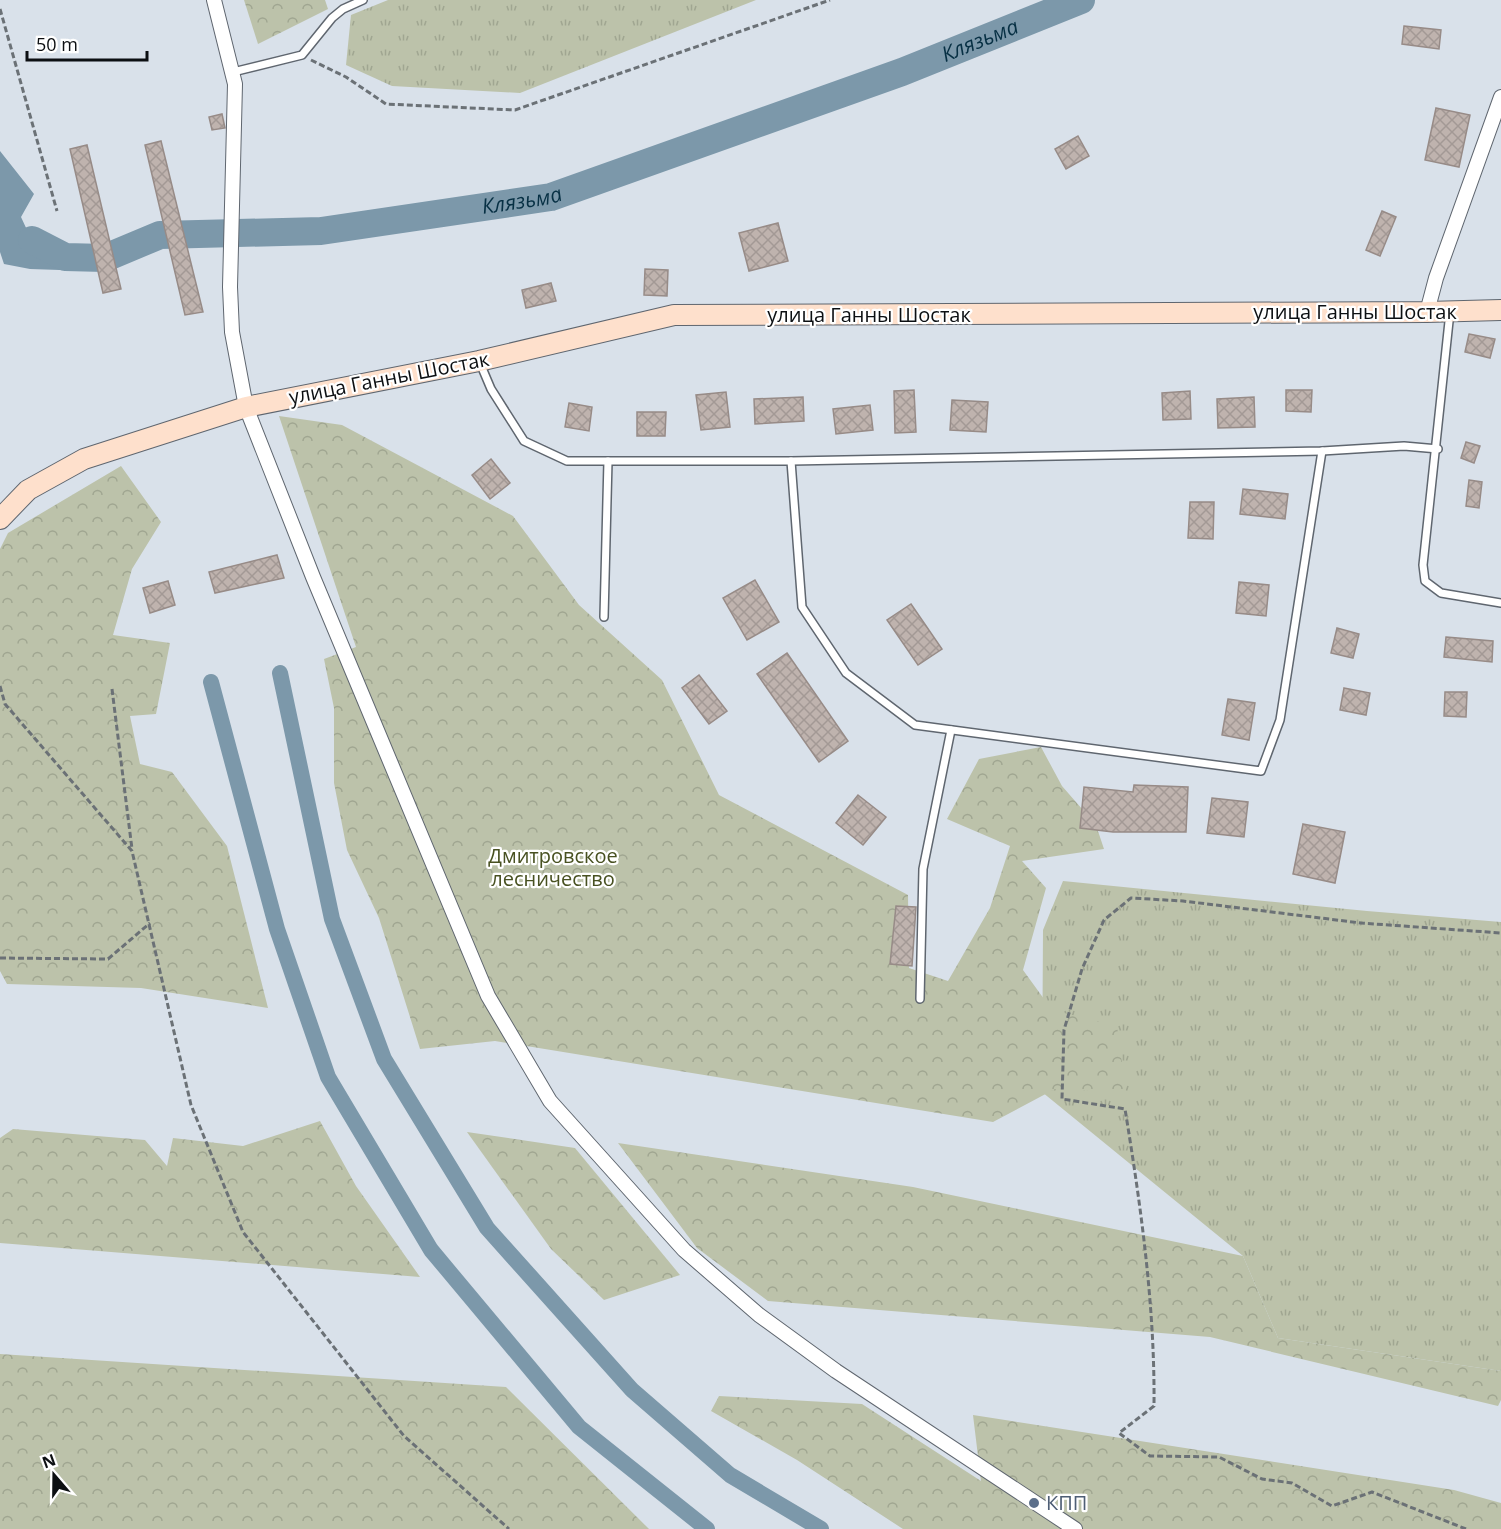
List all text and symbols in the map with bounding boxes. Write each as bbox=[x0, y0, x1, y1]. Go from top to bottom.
water label: Клязьма bbox=[937, 12, 1022, 68]
scale bar bbox=[27, 24, 147, 62]
text: 50 m bbox=[36, 32, 78, 56]
water label: Клязьма bbox=[480, 179, 566, 220]
street label: улица Ганны Шостак bbox=[1253, 298, 1457, 325]
street label: улица Ганны Шостак bbox=[767, 301, 971, 328]
street label: улица Ганны Шостак bbox=[286, 345, 492, 410]
park label: Дмитровское лесничество bbox=[488, 842, 618, 892]
north arrow bbox=[24, 1445, 84, 1505]
text: N bbox=[39, 1448, 59, 1473]
place label: КПП bbox=[1046, 1489, 1087, 1516]
marker: КПП bbox=[1027, 1496, 1041, 1510]

